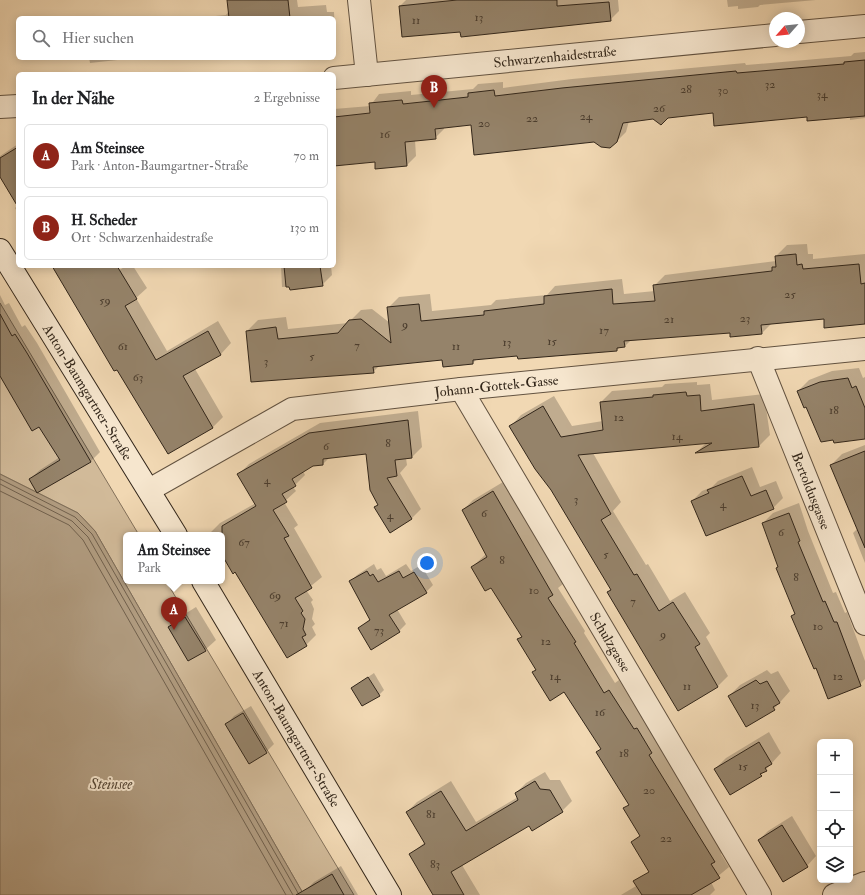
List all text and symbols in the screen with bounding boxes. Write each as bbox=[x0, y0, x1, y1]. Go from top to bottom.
house number: 13 bbox=[475, 10, 483, 25]
north arrow bbox=[769, 12, 805, 48]
house number: 11 bbox=[412, 13, 420, 28]
search box bbox=[16, 16, 336, 60]
icon: search bbox=[30, 27, 52, 49]
text: Hier suchen bbox=[62, 29, 134, 48]
street label: Schwarzenhaidestraße bbox=[493, 42, 617, 71]
pin: B bbox=[421, 75, 447, 108]
house number: 32 bbox=[765, 77, 775, 92]
house number: 28 bbox=[680, 82, 692, 97]
house number: 30 bbox=[718, 83, 728, 98]
house number: 34 bbox=[816, 87, 828, 102]
text: In der Nähe bbox=[32, 88, 114, 109]
text: 2 Ergebnisse bbox=[254, 90, 320, 106]
house number: 26 bbox=[653, 101, 666, 116]
house number: 24 bbox=[580, 109, 593, 124]
house number: 22 bbox=[526, 111, 538, 126]
house number: 20 bbox=[478, 116, 490, 131]
house number: 16 bbox=[380, 127, 391, 142]
text: Am Steinsee bbox=[71, 139, 144, 158]
text: A bbox=[42, 148, 50, 164]
text: 70 m bbox=[294, 148, 319, 164]
text: Park · Anton-Baumgartner-Straße bbox=[71, 158, 248, 174]
text: H. Scheder bbox=[71, 211, 137, 230]
text: B bbox=[42, 220, 50, 236]
text: 130 m bbox=[290, 220, 319, 236]
text: Ort · Schwarzenhaidestraße bbox=[71, 230, 213, 246]
house number: 25 bbox=[784, 287, 796, 302]
house number: 59 bbox=[99, 293, 111, 308]
house number: 23 bbox=[740, 311, 750, 326]
house number: 21 bbox=[664, 312, 674, 327]
house number: 9 bbox=[401, 317, 408, 332]
street label: Anton-Baumgartner-Straße bbox=[39, 320, 136, 463]
house number: 17 bbox=[599, 323, 609, 338]
house number: 15 bbox=[547, 334, 557, 349]
house number: 13 bbox=[503, 335, 511, 350]
house number: 7 bbox=[354, 338, 360, 353]
house number: 61 bbox=[118, 339, 128, 354]
house number: 11 bbox=[452, 339, 460, 354]
house number: 5 bbox=[309, 349, 315, 364]
house number: 3 bbox=[264, 354, 268, 369]
house number: 63 bbox=[133, 370, 143, 385]
street label: Johann-Gottek-Gasse bbox=[432, 371, 559, 401]
house number: 18 bbox=[829, 403, 839, 418]
house number: 12 bbox=[614, 410, 624, 425]
house number: 14 bbox=[672, 429, 683, 444]
house number: 8 bbox=[385, 436, 391, 451]
house number: 6 bbox=[323, 439, 330, 454]
street label: Bertoldusgasse bbox=[788, 449, 835, 532]
house number: 4 bbox=[264, 473, 271, 488]
house number: 3 bbox=[574, 492, 578, 507]
house number: 4 bbox=[720, 497, 727, 512]
house number: 6 bbox=[481, 506, 488, 521]
house number: 4 bbox=[387, 508, 394, 523]
house number: 6 bbox=[778, 525, 785, 540]
popup bbox=[123, 532, 225, 584]
house number: 67 bbox=[238, 535, 250, 550]
text: Am Steinsee bbox=[137, 541, 211, 560]
house number: 5 bbox=[603, 547, 609, 562]
your location bbox=[417, 553, 437, 573]
house number: 8 bbox=[499, 553, 505, 568]
text: Park bbox=[137, 560, 161, 576]
house number: 8 bbox=[793, 570, 799, 585]
house number: 10 bbox=[529, 583, 539, 598]
house number: 69 bbox=[269, 588, 281, 603]
house number: 7 bbox=[630, 594, 636, 609]
pin: A bbox=[161, 597, 187, 630]
street label: Schulzgasse bbox=[586, 609, 635, 675]
house number: 71 bbox=[279, 616, 289, 631]
house number: 10 bbox=[813, 619, 823, 634]
house number: 73 bbox=[374, 623, 384, 638]
house number: 9 bbox=[659, 627, 666, 642]
house number: 12 bbox=[541, 634, 551, 649]
street label: Anton-Baumgartner-Straße bbox=[249, 666, 344, 810]
house number: 14 bbox=[550, 669, 561, 684]
house number: 12 bbox=[833, 669, 843, 684]
house number: 11 bbox=[683, 679, 691, 694]
house number: 13 bbox=[751, 698, 759, 713]
house number: 16 bbox=[595, 705, 606, 720]
map controls bbox=[817, 739, 853, 883]
button: + bbox=[817, 739, 853, 775]
house number: 18 bbox=[619, 746, 629, 761]
house number: 15 bbox=[738, 759, 748, 774]
water label: Steinsee bbox=[89, 775, 133, 794]
button: − bbox=[817, 775, 853, 811]
house number: 20 bbox=[643, 783, 655, 798]
house number: 81 bbox=[426, 807, 436, 822]
button: locate bbox=[817, 811, 853, 847]
house number: 22 bbox=[660, 831, 672, 846]
button: layers bbox=[817, 847, 853, 883]
house number: 83 bbox=[430, 857, 440, 872]

